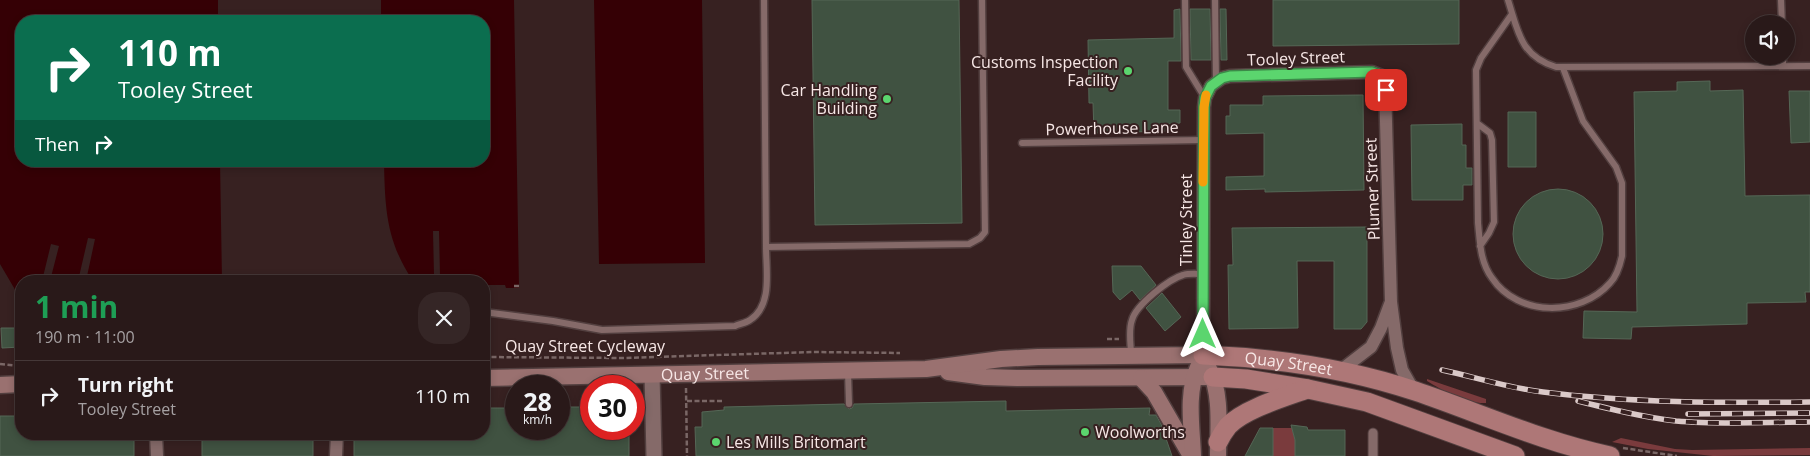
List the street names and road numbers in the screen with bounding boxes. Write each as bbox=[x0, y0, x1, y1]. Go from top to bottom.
street label: Tooley Street bbox=[1247, 45, 1346, 71]
street label: Powerhouse Lane bbox=[1045, 116, 1179, 140]
street label: Plumer Street bbox=[1359, 137, 1385, 241]
street label: Tinley Street bbox=[1175, 173, 1197, 266]
street label: Quay Street Cycleway bbox=[505, 335, 666, 357]
street label: Quay Street bbox=[1244, 347, 1334, 380]
street label: Quay Street bbox=[661, 362, 749, 385]

